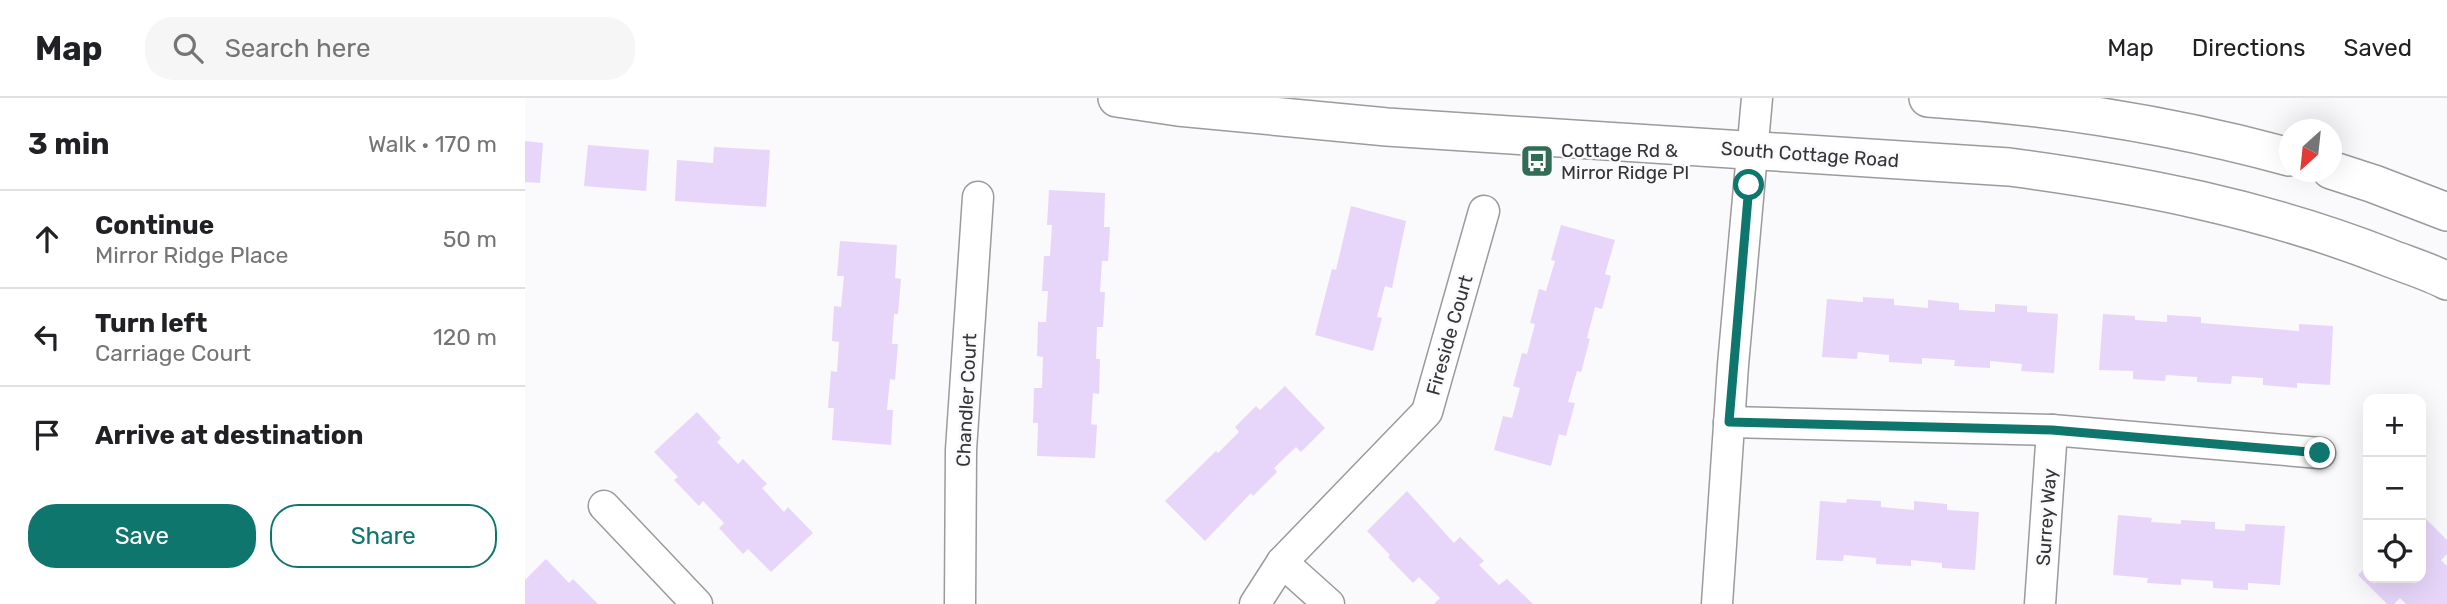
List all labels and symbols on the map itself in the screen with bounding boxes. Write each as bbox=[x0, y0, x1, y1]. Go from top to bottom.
north arrow bbox=[2279, 119, 2342, 182]
street label: South Cottage Road bbox=[1720, 137, 1900, 172]
place label: Cottage Rd & Mirror Ridge Pl bbox=[1561, 139, 1689, 184]
bus stop icon: Cottage Rd & Mirror Ridge Pl bbox=[1518, 142, 1556, 180]
route start bbox=[1733, 169, 1764, 200]
street label: Fireside Court bbox=[1421, 272, 1478, 398]
street label: Chandler Court bbox=[952, 332, 982, 467]
route end bbox=[2304, 437, 2335, 468]
street label: Surrey Way bbox=[2032, 468, 2061, 567]

